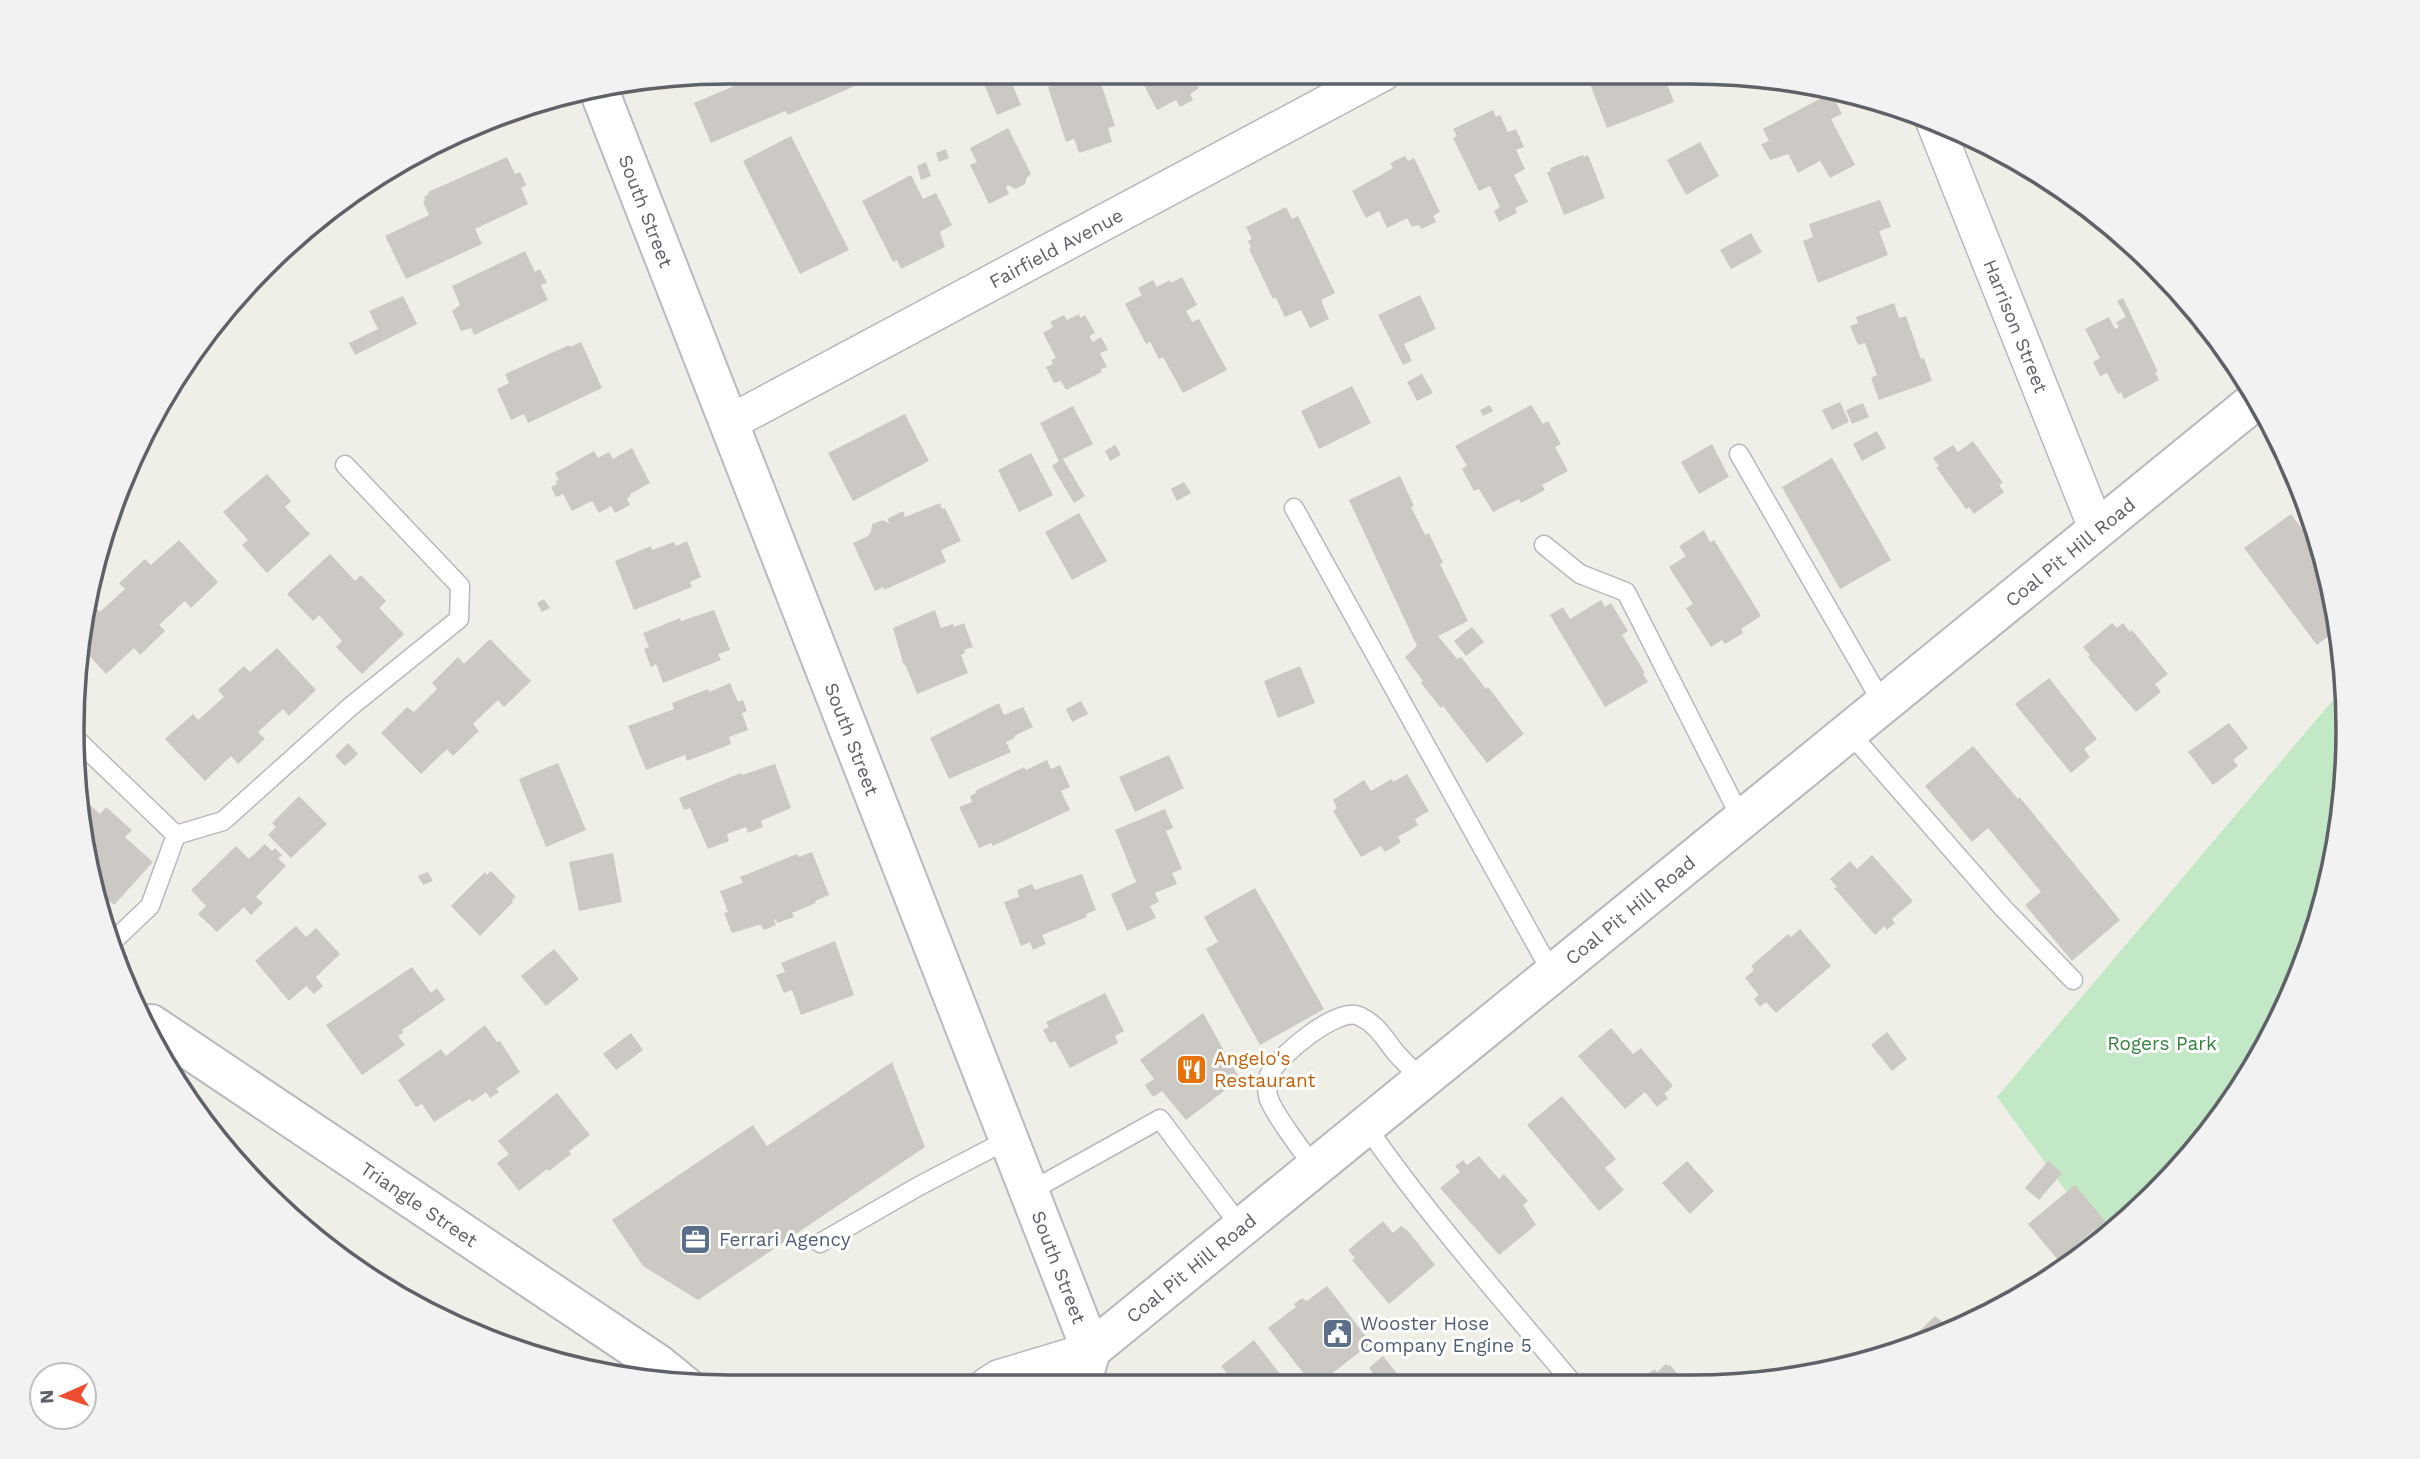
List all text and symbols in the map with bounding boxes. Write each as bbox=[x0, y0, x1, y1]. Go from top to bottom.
street label: South Street bbox=[614, 152, 678, 271]
street label: Fairfield Avenue bbox=[985, 203, 1127, 293]
street label: Harrison Street bbox=[1978, 256, 2053, 396]
street label: Coal Pit Hill Road bbox=[2001, 493, 2140, 612]
street label: South Street bbox=[820, 680, 884, 799]
street label: Coal Pit Hill Road bbox=[1561, 851, 1700, 970]
park label: Rogers Park bbox=[2107, 1032, 2217, 1055]
place label: Angelo's Restaurant bbox=[1214, 1047, 1316, 1092]
restaurant icon: Angelo's Restaurant bbox=[1174, 1052, 1208, 1086]
street label: Triangle Street bbox=[356, 1157, 482, 1252]
street label: South Street bbox=[1027, 1208, 1091, 1327]
street label: Coal Pit Hill Road bbox=[1122, 1209, 1261, 1328]
office icon: Ferrari Agency bbox=[679, 1222, 713, 1256]
place label: Ferrari Agency bbox=[719, 1228, 851, 1251]
place label: Wooster Hose Company Engine 5 bbox=[1360, 1312, 1532, 1357]
public building icon: Wooster Hose Company Engine 5 bbox=[1320, 1317, 1354, 1351]
north arrow bbox=[28, 1361, 98, 1431]
text: N bbox=[35, 1389, 58, 1405]

